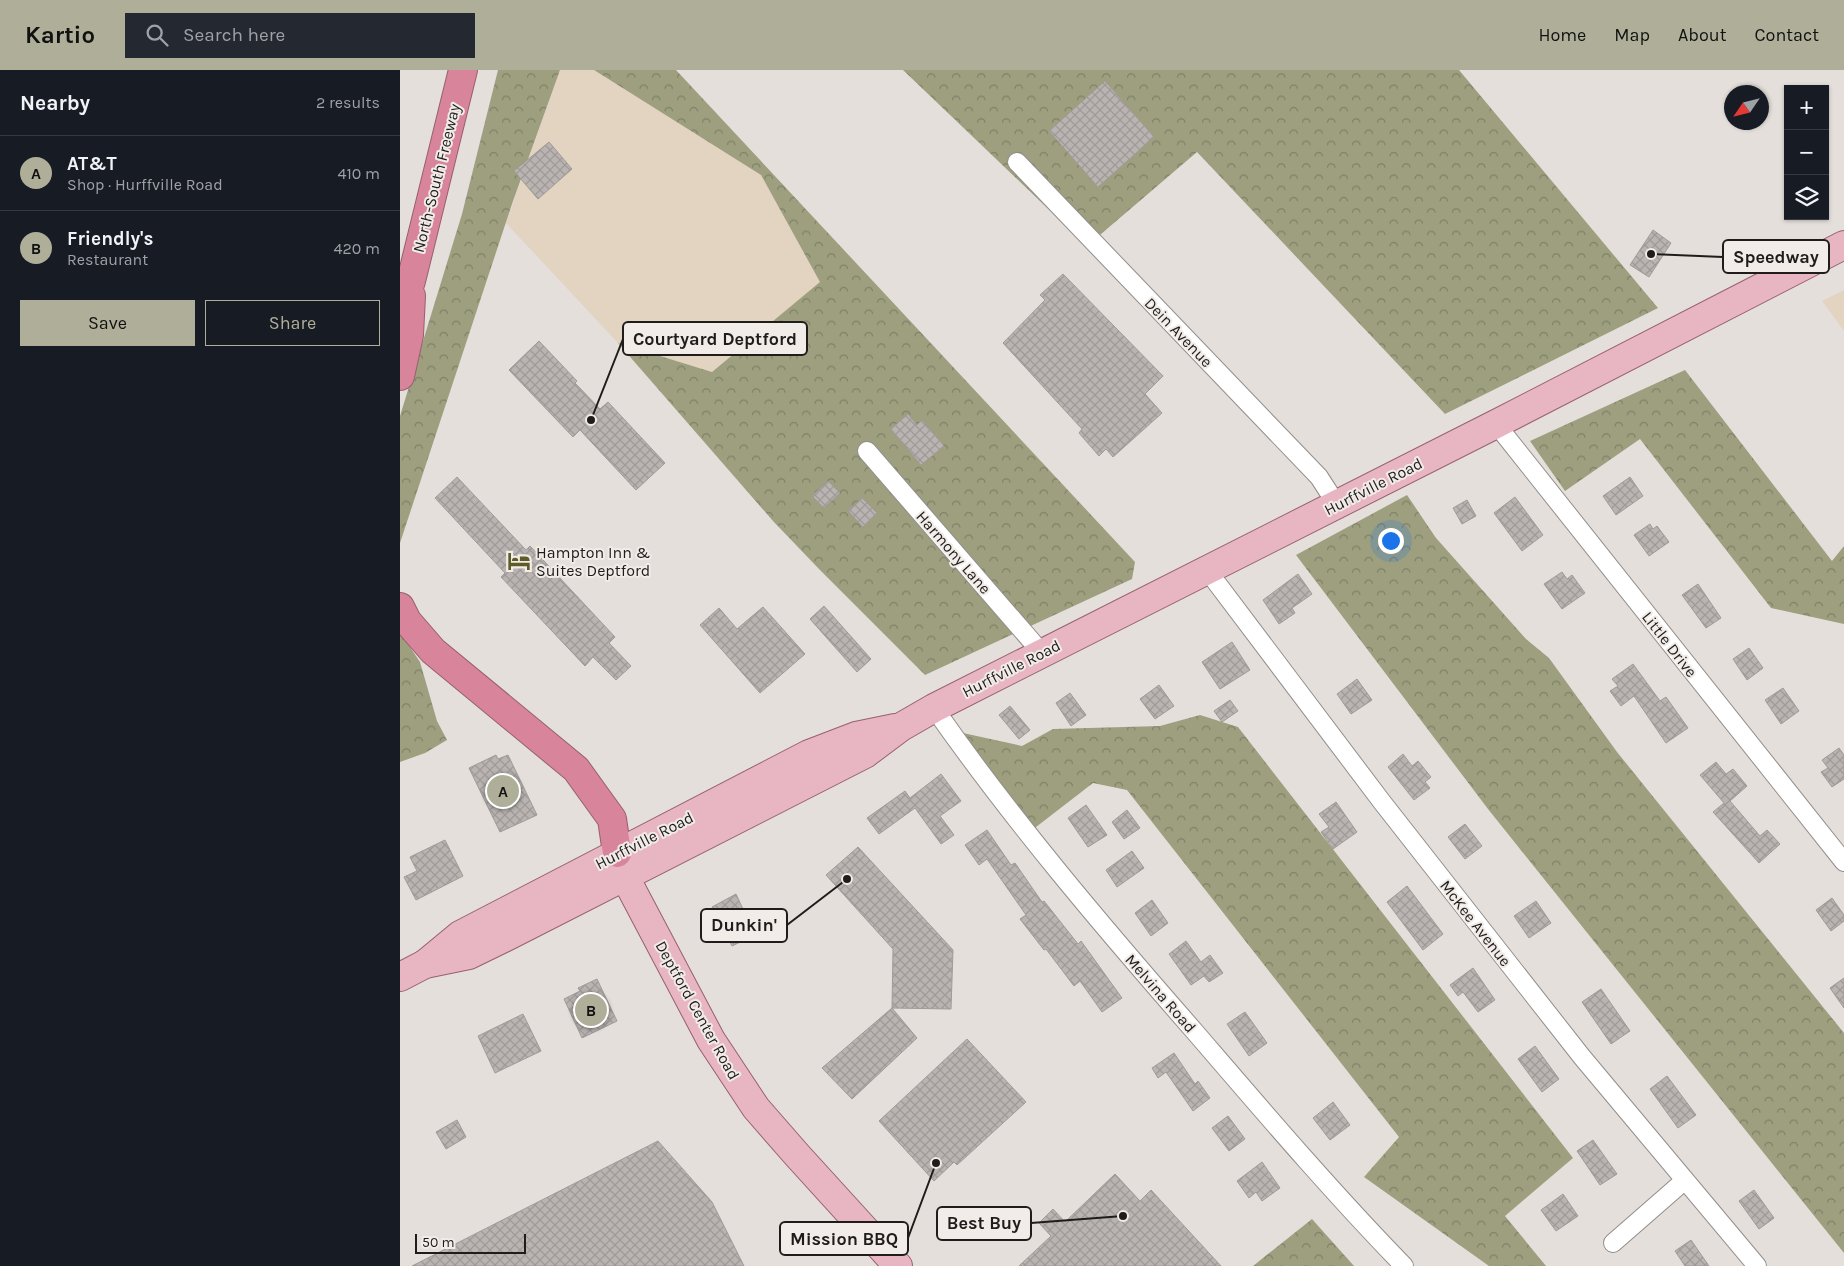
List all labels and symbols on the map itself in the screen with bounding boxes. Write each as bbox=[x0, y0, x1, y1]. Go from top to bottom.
north arrow bbox=[1724, 85, 1769, 130]
street label: North-South Freeway bbox=[409, 101, 464, 255]
callout: Speedway bbox=[1723, 240, 1829, 273]
text: Speedway bbox=[1733, 246, 1819, 268]
street label: Dein Avenue bbox=[1141, 294, 1217, 371]
callout: Courtyard Deptford bbox=[623, 322, 807, 355]
text: Courtyard Deptford bbox=[633, 328, 797, 350]
street label: Hurffville Road bbox=[1321, 454, 1426, 519]
street label: Harmony Lane bbox=[912, 507, 995, 598]
your location bbox=[1378, 528, 1404, 554]
place label: Hampton Inn & Suites Deptford bbox=[536, 543, 650, 580]
hotel icon: Hampton Inn & Suites Deptford bbox=[506, 548, 532, 574]
street label: Little Drive bbox=[1638, 608, 1701, 681]
street label: Hurffville Road bbox=[959, 636, 1064, 701]
pin: A bbox=[487, 772, 519, 810]
street label: Hurffville Road bbox=[592, 808, 697, 873]
street label: McKee Avenue bbox=[1436, 876, 1515, 970]
callout: Dunkin' bbox=[701, 909, 787, 942]
text: Dunkin' bbox=[711, 914, 777, 936]
street label: Deptford Center Road bbox=[651, 938, 744, 1083]
street label: Melvina Road bbox=[1121, 950, 1200, 1037]
pin: B bbox=[575, 991, 607, 1029]
callout: Best Buy bbox=[937, 1207, 1031, 1240]
text: Best Buy bbox=[947, 1212, 1021, 1234]
callout: Mission BBQ bbox=[780, 1222, 908, 1255]
text: Mission BBQ bbox=[790, 1228, 898, 1250]
scale bar bbox=[415, 1231, 526, 1254]

